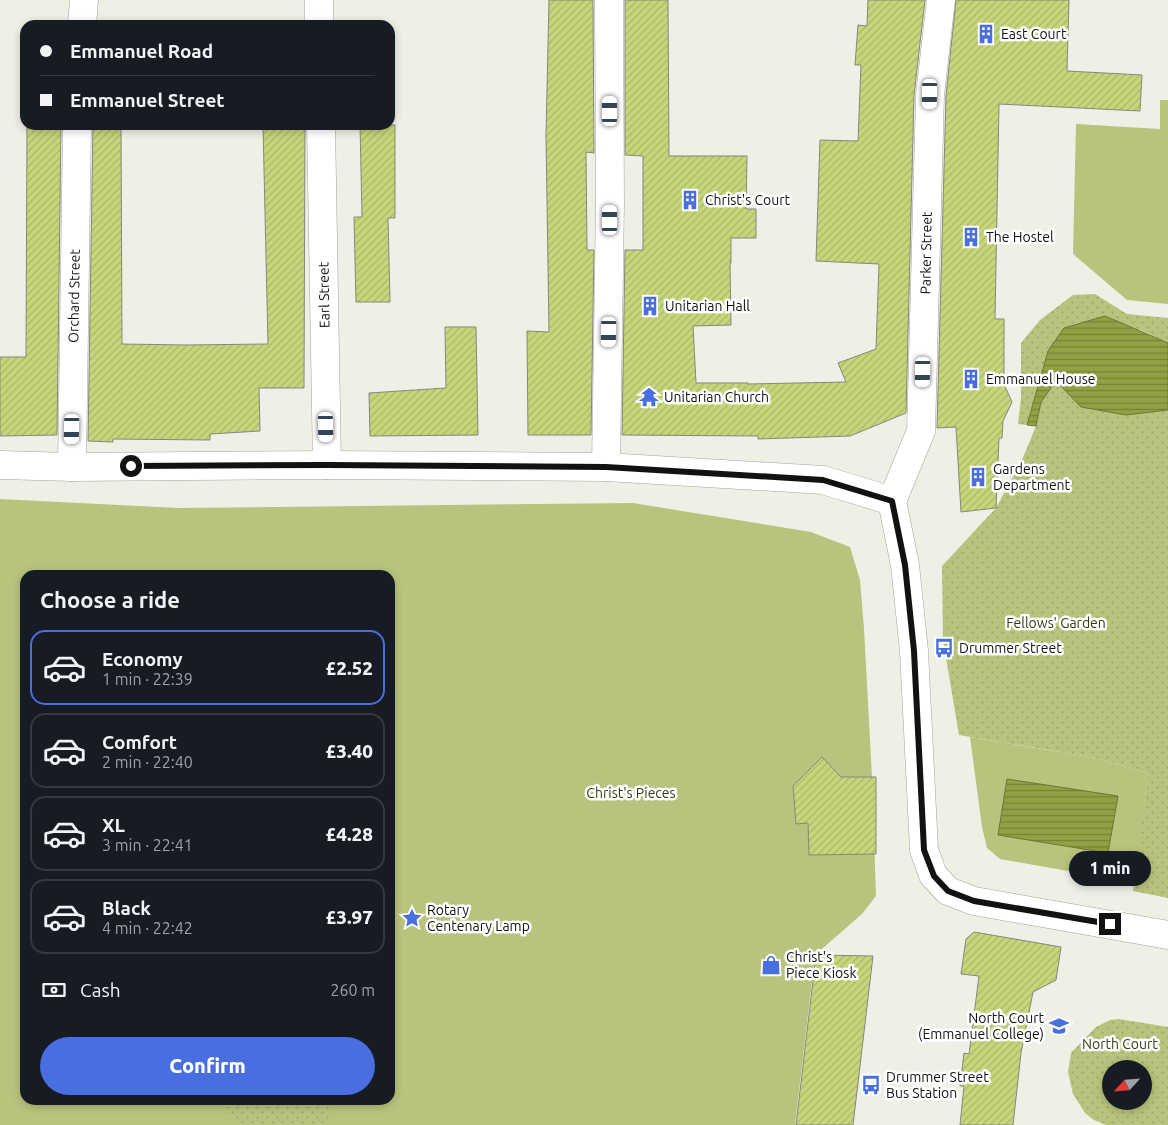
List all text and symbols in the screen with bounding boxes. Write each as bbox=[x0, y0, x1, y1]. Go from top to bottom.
building icon: East Court bbox=[975, 23, 997, 45]
place label: East Court bbox=[1001, 26, 1067, 42]
text: Emmanuel Road bbox=[70, 40, 213, 62]
car bbox=[922, 79, 937, 109]
text: Emmanuel Street bbox=[70, 89, 225, 111]
car bbox=[602, 96, 617, 126]
building icon: Christ's Court bbox=[679, 189, 701, 211]
place label: Christ's Court bbox=[705, 192, 791, 208]
car bbox=[602, 205, 617, 235]
street label: Parker Street bbox=[917, 211, 935, 295]
building icon: The Hostel bbox=[960, 226, 982, 248]
place label: The Hostel bbox=[986, 229, 1054, 245]
street label: Orchard Street bbox=[65, 249, 83, 343]
street label: Earl Street bbox=[315, 261, 333, 328]
building icon: Unitarian Hall bbox=[639, 295, 661, 317]
place label: Unitarian Hall bbox=[665, 298, 750, 314]
car bbox=[601, 317, 616, 347]
car bbox=[915, 357, 930, 387]
building icon: Emmanuel House bbox=[960, 368, 982, 390]
place label: Emmanuel House bbox=[986, 371, 1096, 387]
temple icon: Unitarian Church bbox=[638, 386, 660, 408]
place label: Unitarian Church bbox=[664, 389, 769, 405]
car bbox=[318, 412, 333, 442]
car bbox=[64, 414, 79, 444]
route start bbox=[120, 455, 142, 477]
place label: Gardens Department bbox=[993, 461, 1071, 493]
building icon: Gardens Department bbox=[967, 466, 989, 488]
text: Choose a ride bbox=[40, 587, 180, 612]
park label: Fellows' Garden bbox=[1006, 615, 1106, 631]
bus stop icon: Drummer Street bbox=[933, 637, 955, 659]
place label: Drummer Street bbox=[959, 640, 1062, 656]
icon: car bbox=[42, 645, 87, 690]
text: Economy bbox=[102, 648, 183, 670]
text: £2.52 bbox=[325, 657, 373, 679]
text: 1 min · 22:39 bbox=[102, 670, 193, 688]
icon: car bbox=[42, 728, 87, 773]
text: Comfort bbox=[102, 731, 177, 753]
text: £3.40 bbox=[325, 740, 373, 762]
text: 2 min · 22:40 bbox=[102, 753, 193, 771]
park label: Christ's Pieces bbox=[586, 785, 676, 801]
icon: car bbox=[42, 811, 87, 856]
text: XL bbox=[102, 814, 125, 836]
text: £4.28 bbox=[325, 823, 373, 845]
text: 3 min · 22:41 bbox=[102, 836, 193, 854]
callout: 1 min bbox=[1069, 852, 1151, 886]
text: 1 min bbox=[1090, 859, 1130, 877]
icon: car bbox=[42, 894, 87, 939]
text: Black bbox=[102, 897, 151, 919]
place label: Rotary Centenary Lamp bbox=[427, 902, 530, 934]
text: £3.97 bbox=[325, 906, 373, 928]
place icon: Rotary Centenary Lamp bbox=[401, 907, 423, 929]
route end bbox=[1099, 913, 1121, 935]
text: 4 min · 22:42 bbox=[102, 919, 193, 937]
place label: Christ's Piece Kiosk bbox=[786, 949, 856, 981]
shop icon: Christ's Piece Kiosk bbox=[760, 954, 782, 976]
icon: cash bbox=[40, 976, 68, 1004]
text: Cash bbox=[80, 979, 121, 1001]
text: 260 m bbox=[330, 981, 375, 999]
place label: North Court (Emmanuel College) bbox=[918, 1010, 1044, 1042]
school or university icon: North Court (Emmanuel College) bbox=[1048, 1015, 1070, 1037]
park label: North Court bbox=[1082, 1036, 1158, 1052]
button: Confirm bbox=[40, 1037, 375, 1095]
north arrow bbox=[1102, 1060, 1152, 1110]
map controls bbox=[1102, 1060, 1152, 1110]
place label: Drummer Street Bus Station bbox=[886, 1069, 989, 1101]
bus stop icon: Drummer Street Bus Station bbox=[860, 1074, 882, 1096]

